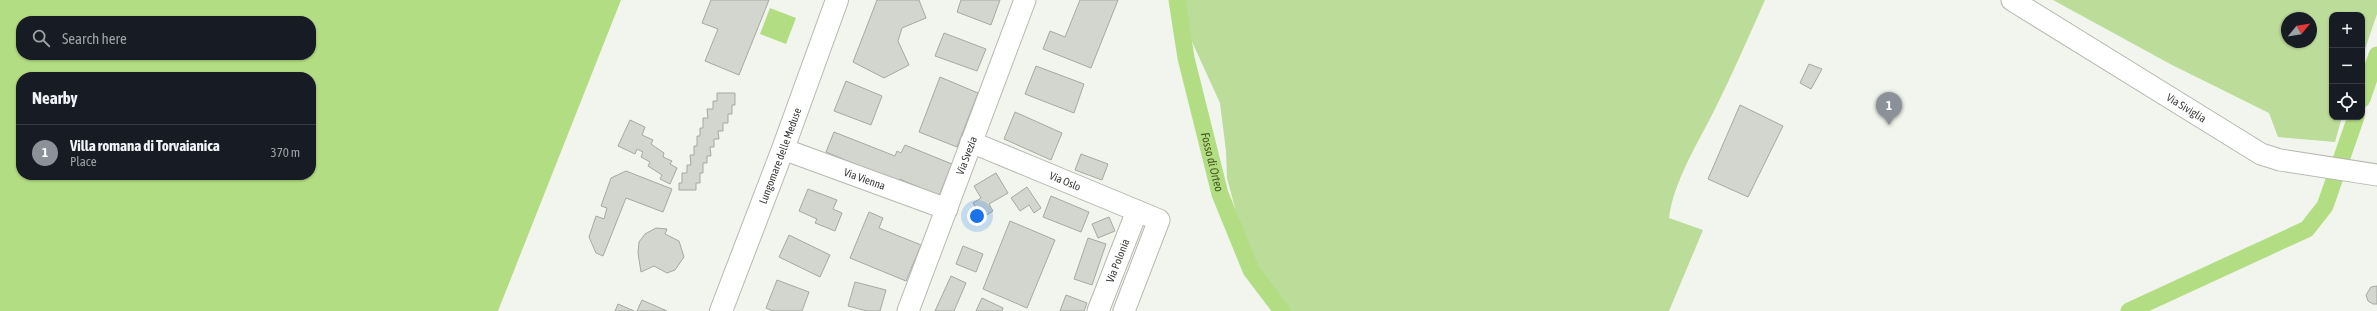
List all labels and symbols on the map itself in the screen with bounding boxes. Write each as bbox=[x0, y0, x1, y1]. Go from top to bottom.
north arrow bbox=[2281, 12, 2317, 48]
street label: Via Siviglia bbox=[2164, 91, 2208, 125]
pin: 1 bbox=[1876, 92, 1902, 125]
street label: Lungomare delle Meduse bbox=[757, 106, 803, 206]
water label: Fosso di Orteo bbox=[1198, 131, 1226, 194]
street label: Via Svezia bbox=[954, 135, 979, 177]
street label: Via Vienna bbox=[842, 166, 887, 192]
street label: Via Oslo bbox=[1048, 169, 1083, 193]
your location bbox=[967, 206, 987, 226]
street label: Via Polonia bbox=[1104, 237, 1132, 284]

